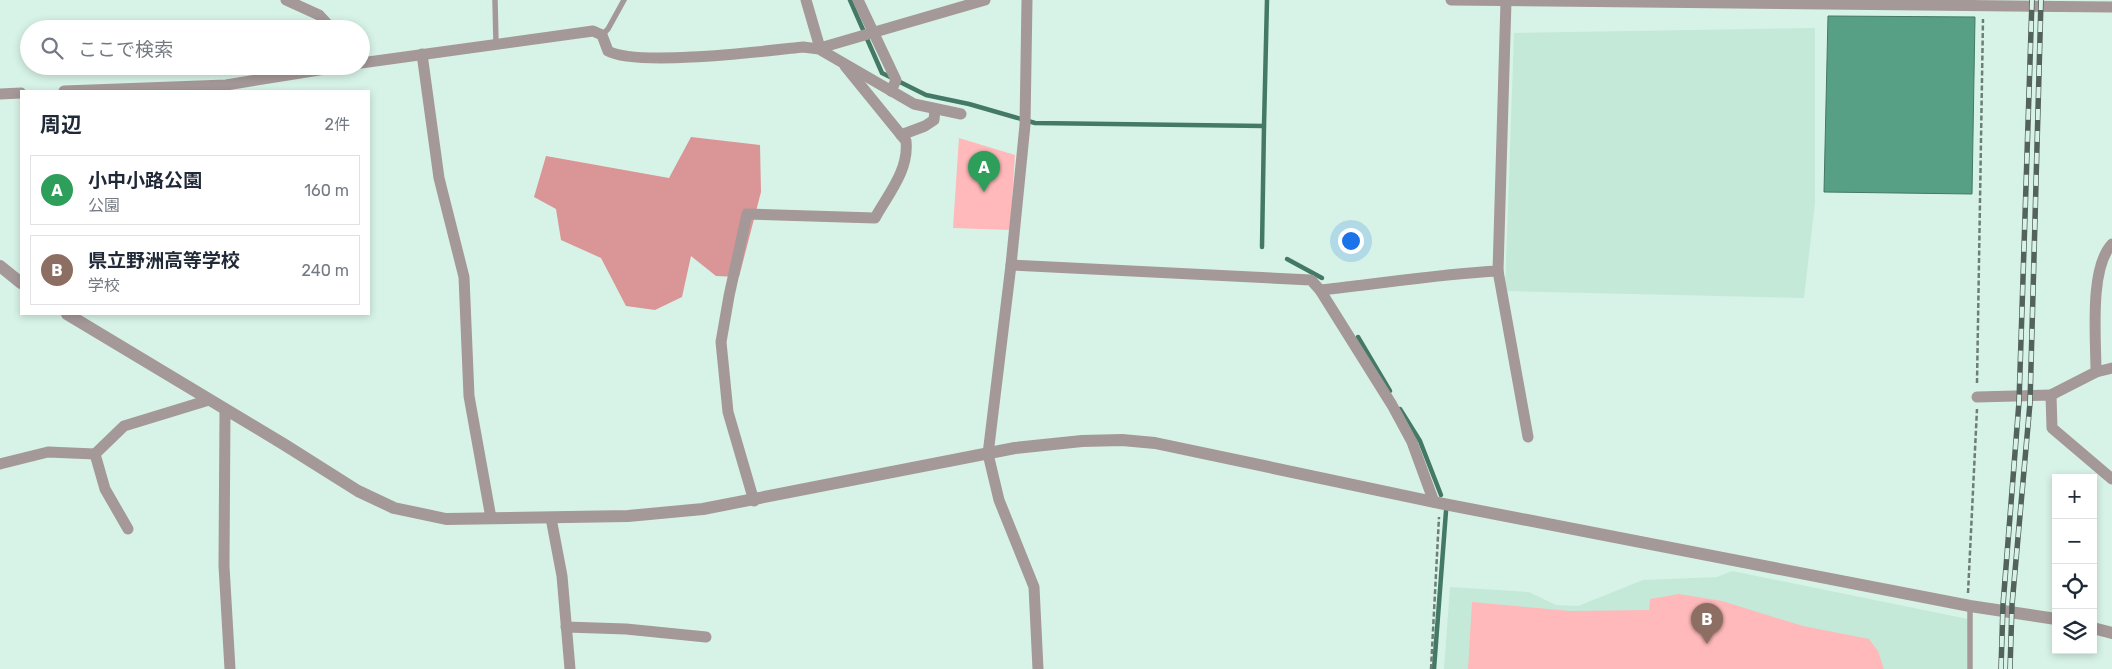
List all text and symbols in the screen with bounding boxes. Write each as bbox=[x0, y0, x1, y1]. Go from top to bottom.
search box bbox=[20, 20, 370, 75]
icon: search bbox=[38, 34, 66, 62]
text: ここで検索 bbox=[78, 38, 173, 61]
text: 周辺 bbox=[40, 112, 82, 137]
text: 2件 bbox=[325, 115, 350, 134]
pin: A bbox=[968, 151, 1000, 192]
text: 小中小路公園 bbox=[88, 169, 202, 192]
text: A bbox=[51, 181, 63, 200]
text: 160 m bbox=[304, 181, 349, 200]
text: 公園 bbox=[88, 196, 120, 215]
your location bbox=[1338, 228, 1364, 254]
text: 県立野洲高等学校 bbox=[88, 249, 240, 272]
text: B bbox=[51, 261, 63, 280]
text: 240 m bbox=[302, 261, 349, 280]
text: 学校 bbox=[88, 276, 120, 295]
map controls bbox=[2052, 474, 2097, 654]
button: + bbox=[2052, 474, 2097, 519]
button: − bbox=[2052, 519, 2097, 564]
button: locate bbox=[2052, 564, 2097, 609]
pin: B bbox=[1691, 603, 1723, 644]
button: layers bbox=[2052, 609, 2097, 654]

